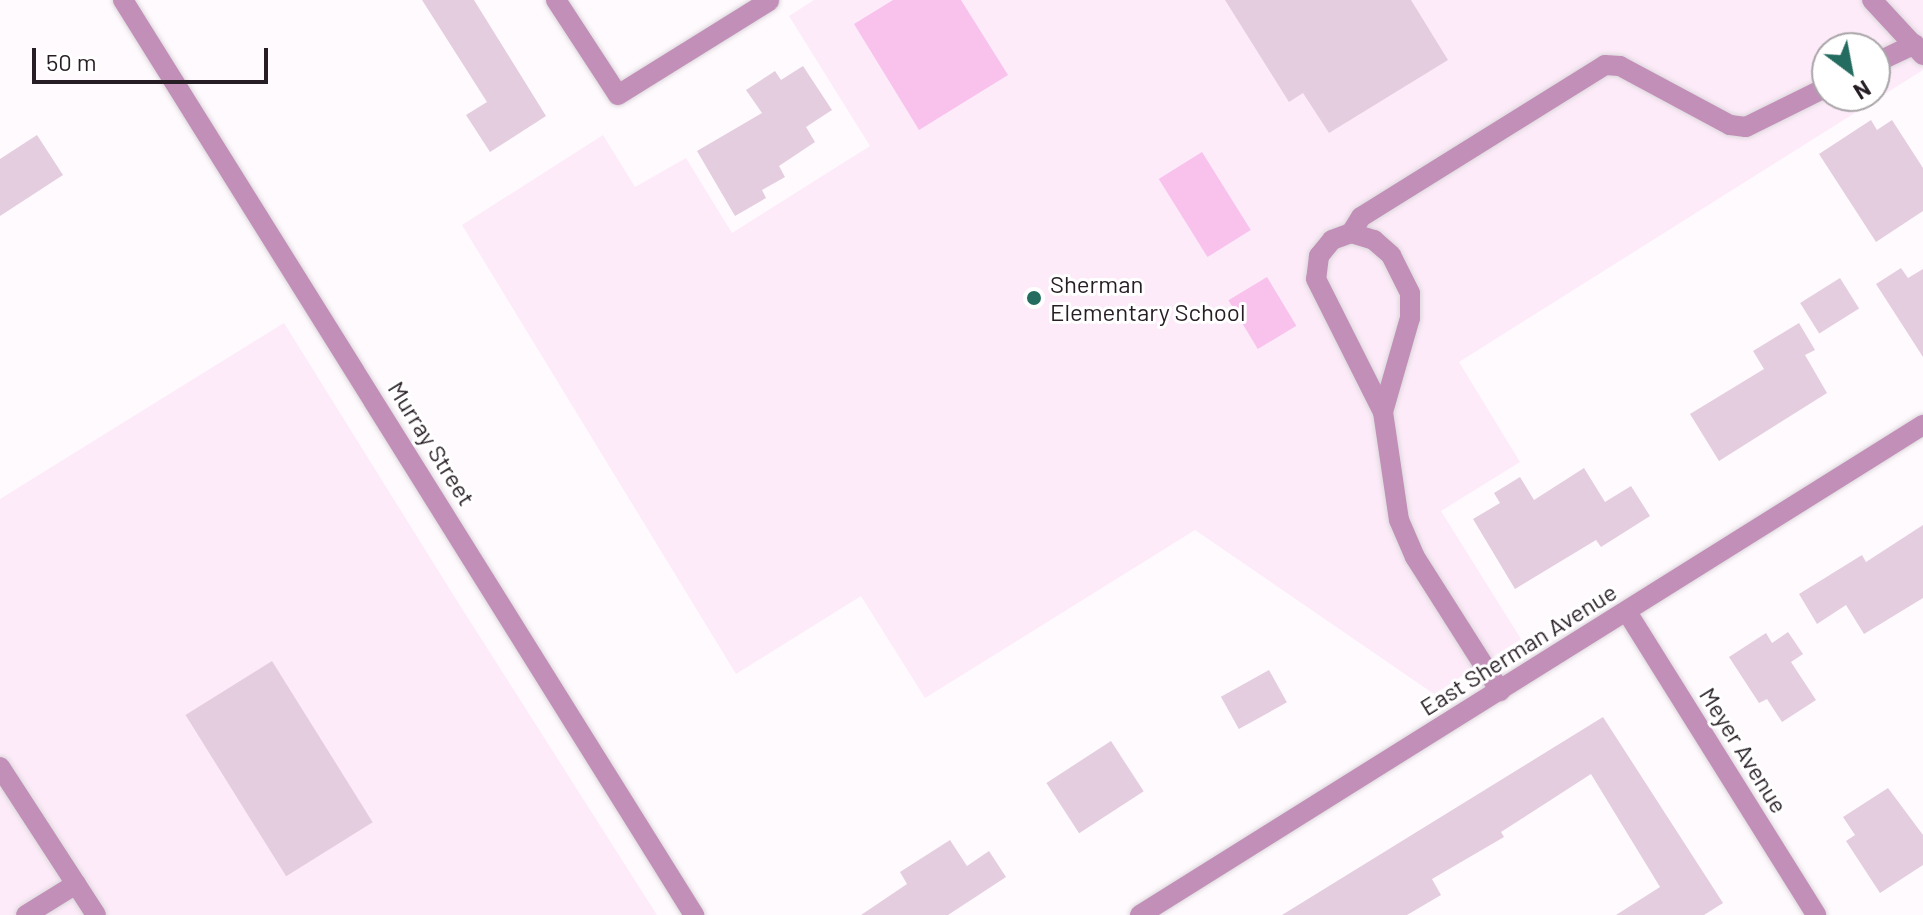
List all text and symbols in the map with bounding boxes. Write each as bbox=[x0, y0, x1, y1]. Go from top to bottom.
scale bar bbox=[36, 32, 272, 82]
north arrow bbox=[1811, 32, 1891, 112]
text: 50 m bbox=[46, 47, 97, 76]
text: N bbox=[1850, 76, 1876, 106]
place label: Sherman Elementary School bbox=[1050, 270, 1245, 326]
marker: Sherman Elementary School bbox=[1025, 289, 1043, 307]
street label: Murray Street bbox=[382, 376, 482, 510]
street label: East Sherman Avenue bbox=[1414, 577, 1622, 721]
street label: Meyer Avenue bbox=[1694, 682, 1794, 818]

